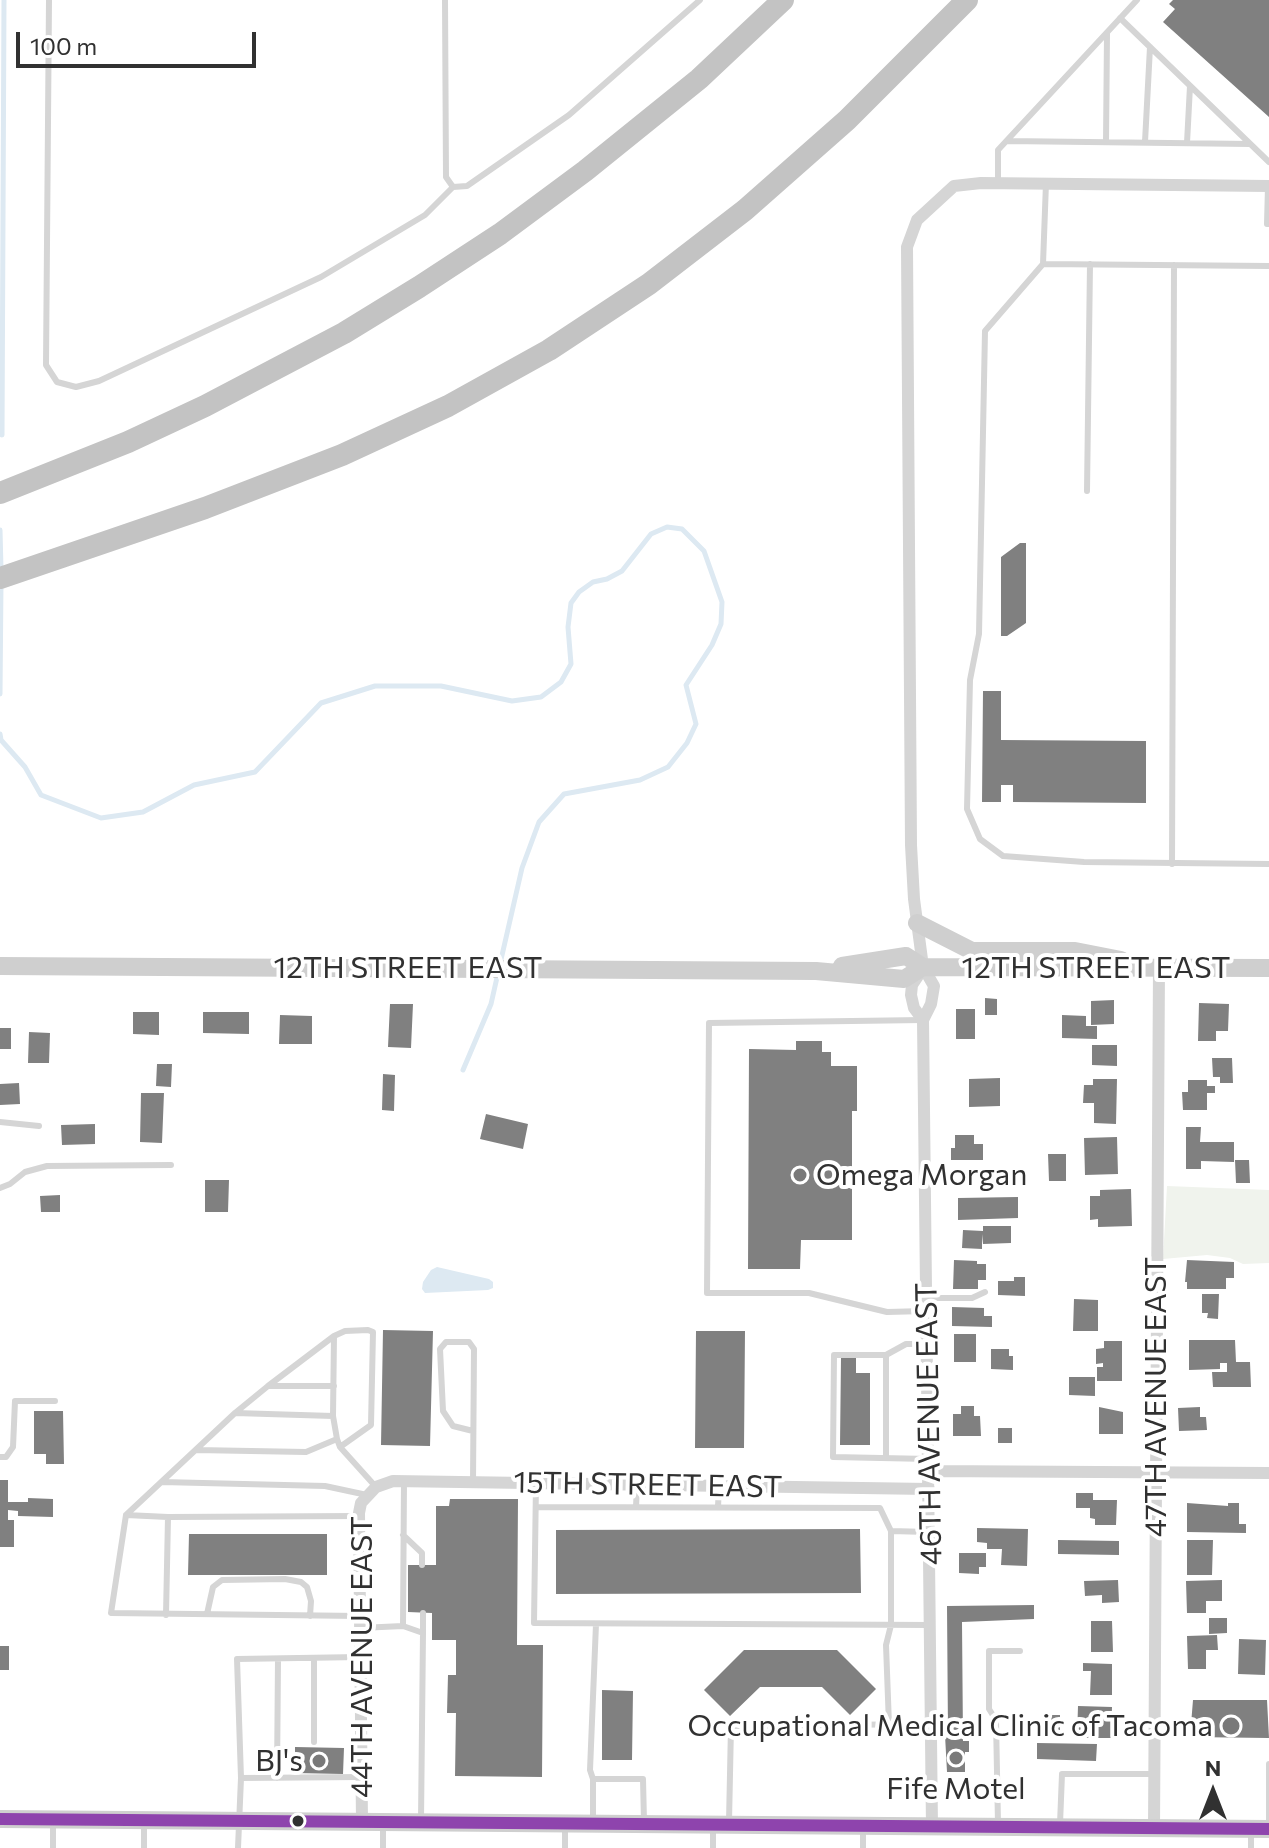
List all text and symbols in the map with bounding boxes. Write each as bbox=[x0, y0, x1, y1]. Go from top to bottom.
scale bar bbox=[20, 16, 260, 66]
text: 100 m bbox=[30, 31, 97, 60]
street label: 12TH STREET EAST bbox=[274, 950, 542, 986]
street label: 12TH STREET EAST bbox=[962, 950, 1230, 986]
place label: Omega Morgan bbox=[816, 1157, 1027, 1193]
marker: Omega Morgan bbox=[791, 1166, 809, 1184]
street label: 47TH AVENUE EAST bbox=[1138, 1257, 1174, 1537]
street label: 46TH AVENUE EAST bbox=[909, 1282, 949, 1566]
street label: 15TH STREET EAST bbox=[513, 1465, 783, 1505]
street label: 44TH AVENUE EAST bbox=[344, 1516, 380, 1798]
place label: Occupational Medical Clinic of Tacoma bbox=[687, 1708, 1213, 1744]
marker: Occupational Medical Clinic of Tacoma bbox=[1220, 1715, 1242, 1737]
place label: BJ's bbox=[255, 1743, 303, 1779]
marker: Fife Motel bbox=[947, 1749, 965, 1767]
marker: BJ's bbox=[310, 1752, 328, 1770]
north arrow bbox=[1173, 1752, 1253, 1832]
text: N bbox=[1205, 1754, 1221, 1781]
place label: Fife Motel bbox=[886, 1771, 1026, 1807]
unlabelled marker bbox=[290, 1813, 306, 1829]

